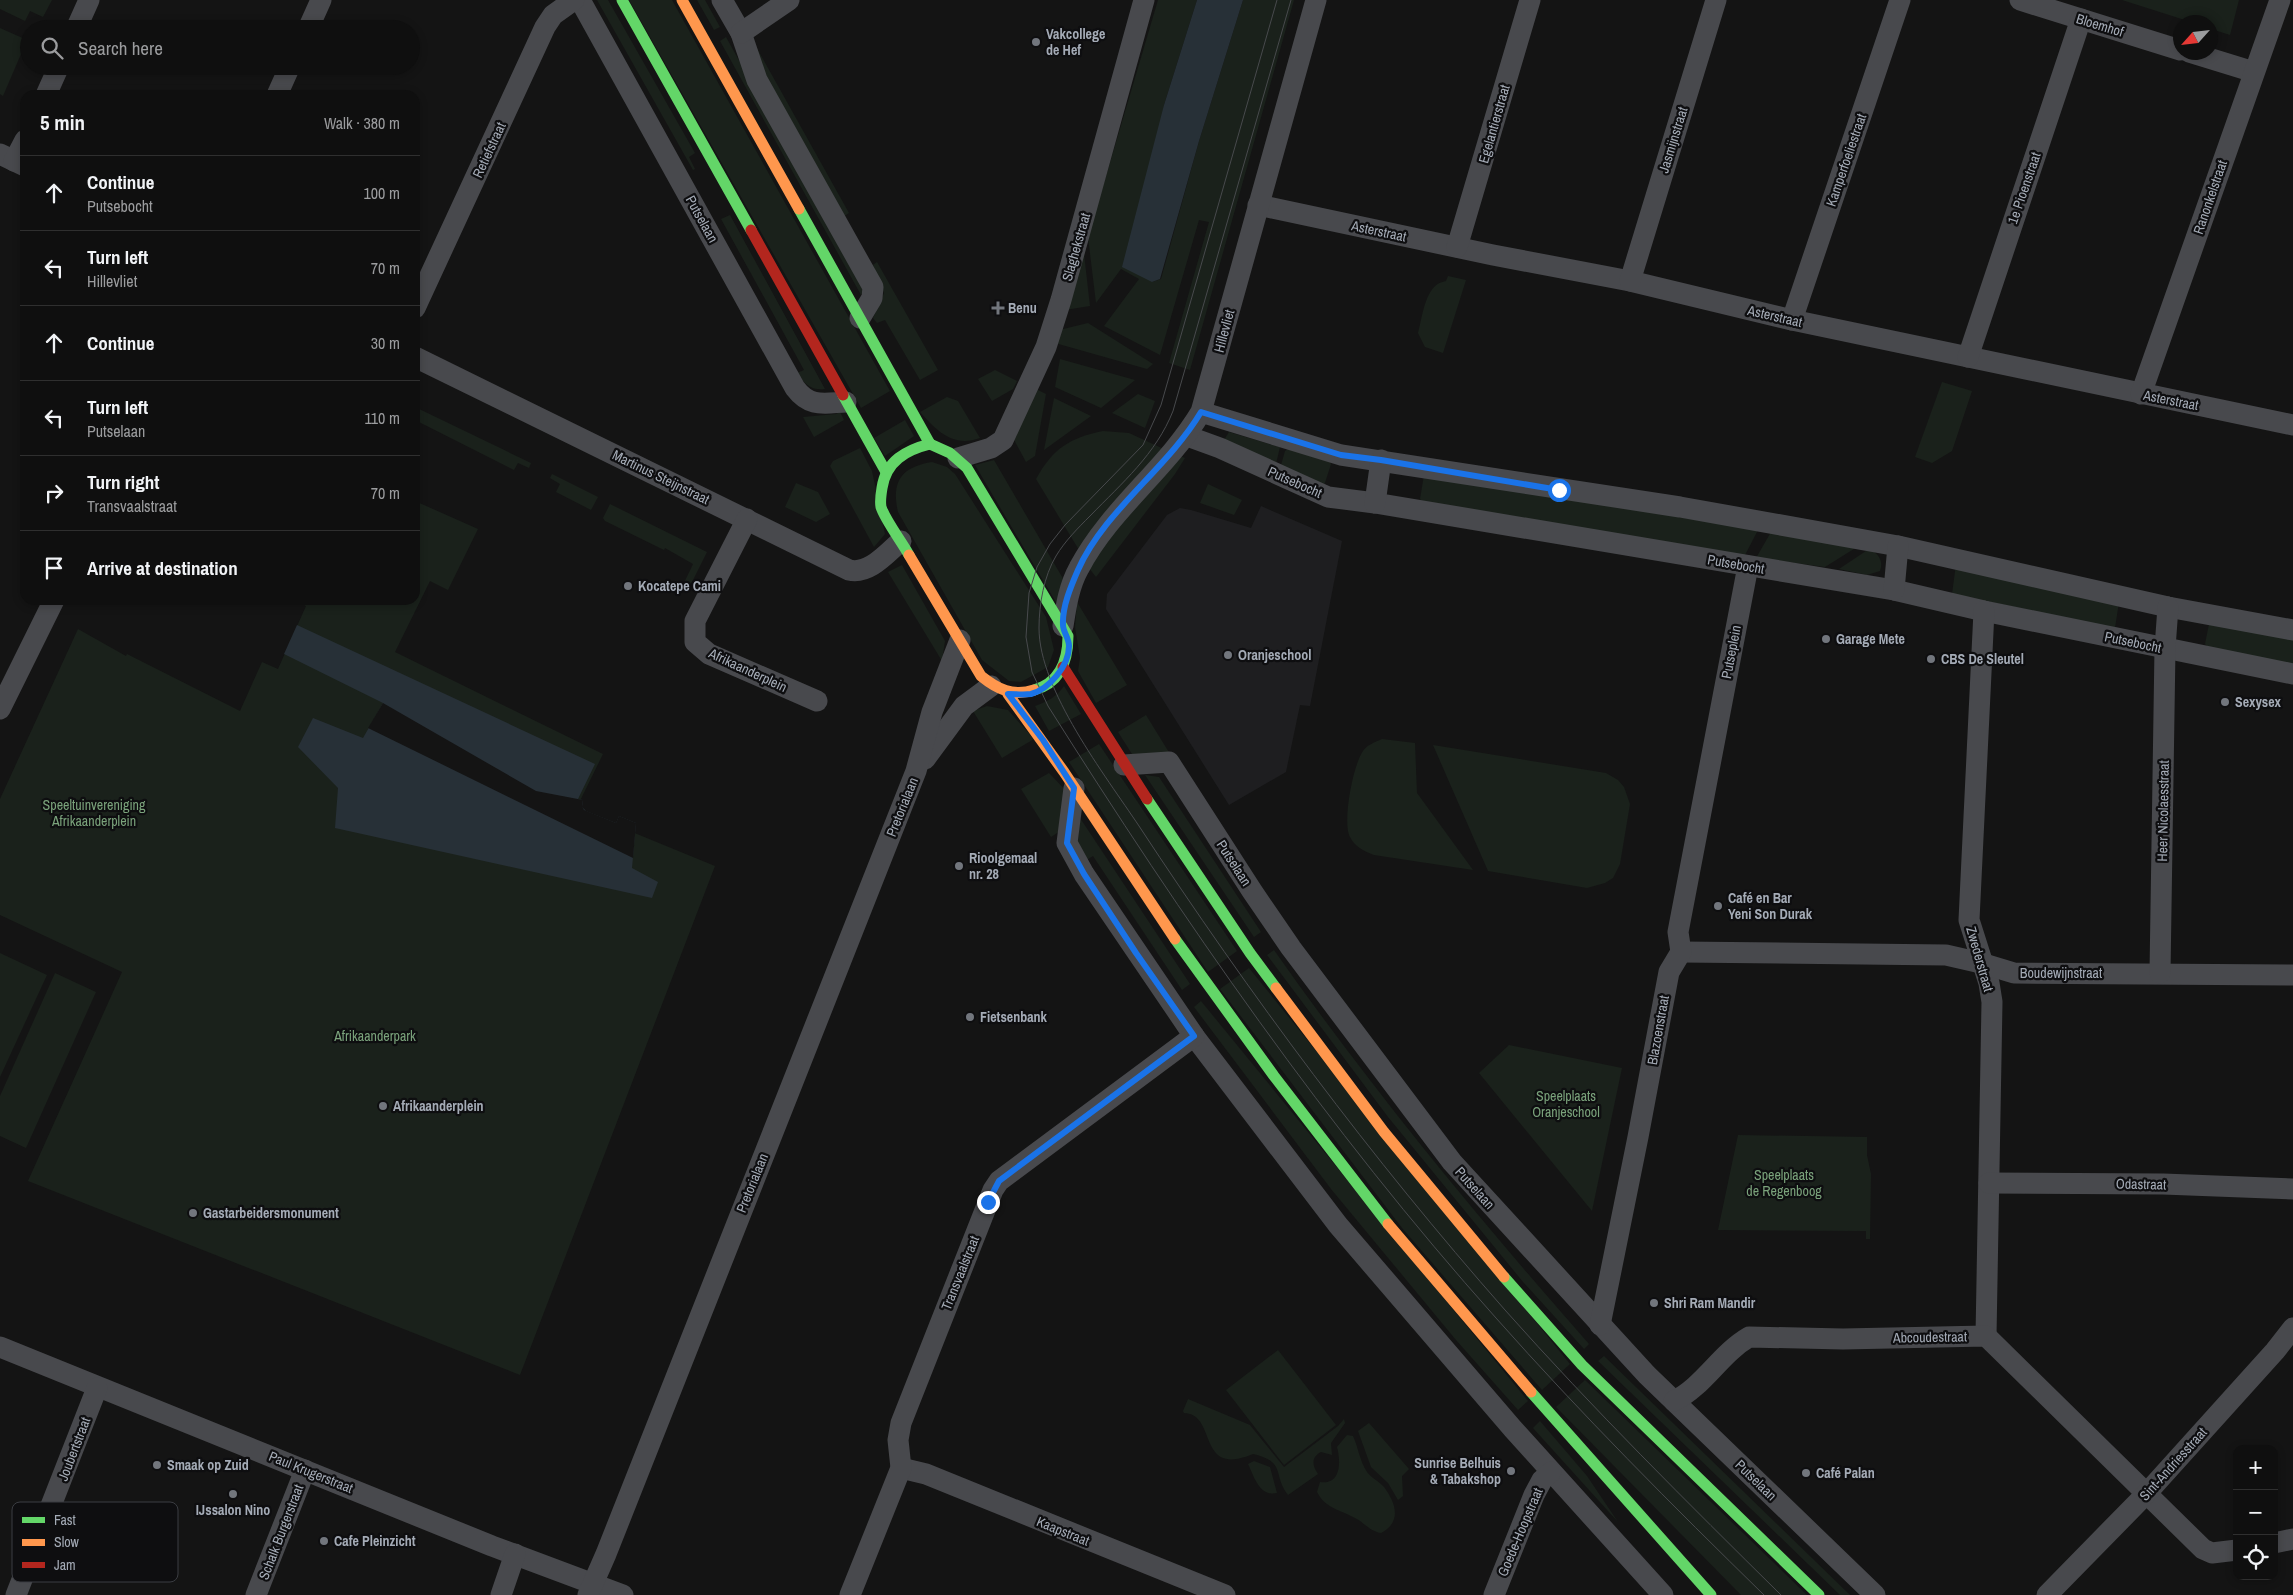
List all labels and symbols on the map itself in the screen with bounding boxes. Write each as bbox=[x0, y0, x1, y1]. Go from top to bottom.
street label: Bloemhof bbox=[2074, 9, 2127, 41]
north arrow bbox=[2173, 15, 2218, 60]
place label: Vakcollege de Hef bbox=[1046, 25, 1105, 59]
marker: Vakcollege de Hef bbox=[1030, 36, 1042, 48]
street label: Egelantierstraat bbox=[1474, 83, 1514, 165]
street label: Jasmijnstraat bbox=[1654, 105, 1692, 175]
street label: Kamperfoeliestraat bbox=[1822, 111, 1870, 209]
street label: Retiefstraat bbox=[468, 119, 510, 181]
street label: 1e Pioenstraat bbox=[2003, 150, 2045, 226]
street label: Ranonkelstraat bbox=[2189, 158, 2231, 236]
street label: Putselaan bbox=[682, 192, 722, 246]
street label: Slaghekstraat bbox=[1058, 211, 1094, 283]
street label: Asterstraat bbox=[1349, 216, 1408, 246]
place label: Benu bbox=[1008, 299, 1037, 317]
street label: Asterstraat bbox=[1745, 301, 1804, 331]
marker: Benu bbox=[992, 302, 1004, 314]
street label: Hillevliet bbox=[1210, 307, 1238, 355]
street label: Asterstraat bbox=[2141, 386, 2200, 414]
street label: Martinus Steijnstraat bbox=[609, 446, 713, 508]
street label: Putsebocht bbox=[1265, 462, 1325, 502]
route start bbox=[1548, 479, 1571, 502]
street label: Putsebocht bbox=[1706, 550, 1766, 578]
place label: Kocatepe Cami bbox=[638, 577, 721, 595]
marker: Kocatepe Cami bbox=[622, 580, 634, 592]
street label: Putseplein bbox=[1717, 624, 1745, 680]
street label: Putsebocht bbox=[2103, 627, 2163, 657]
place label: Garage Mete bbox=[1836, 630, 1905, 648]
marker: Garage Mete bbox=[1820, 633, 1832, 645]
street label: Afrikaanderplein bbox=[705, 644, 790, 696]
place label: Oranjeschool bbox=[1238, 646, 1311, 664]
marker: Oranjeschool bbox=[1222, 649, 1234, 661]
place label: CBS De Sleutel bbox=[1941, 650, 2024, 668]
marker: CBS De Sleutel bbox=[1925, 653, 1937, 665]
place label: Sexysex bbox=[2235, 693, 2282, 711]
marker: Sexysex bbox=[2219, 696, 2231, 708]
street label: Heer Nicolaesstraat bbox=[2153, 760, 2173, 862]
street label: Pretorialaan bbox=[882, 775, 922, 839]
park label: Speeltuinvereniging Afrikaanderplein bbox=[43, 796, 146, 830]
street label: Putselaan bbox=[1213, 837, 1255, 889]
place label: Rioolgemaal nr. 28 bbox=[969, 849, 1037, 883]
marker: Rioolgemaal nr. 28 bbox=[953, 860, 965, 872]
place label: Café en Bar Yeni Son Durak bbox=[1728, 889, 1813, 923]
marker: Café en Bar Yeni Son Durak bbox=[1712, 900, 1724, 912]
street label: Zwederstraat bbox=[1962, 924, 1998, 994]
street label: Boudewijnstraat bbox=[2020, 964, 2102, 982]
street label: Blazoenstraat bbox=[1643, 994, 1673, 1066]
place label: Fietsenbank bbox=[980, 1008, 1048, 1026]
marker: Fietsenbank bbox=[964, 1011, 976, 1023]
park label: Afrikaanderpark bbox=[333, 1027, 416, 1045]
park label: Speelplaats Oranjeschool bbox=[1532, 1087, 1600, 1121]
place label: Afrikaanderplein bbox=[393, 1097, 484, 1115]
marker: Afrikaanderplein bbox=[377, 1100, 389, 1112]
street label: Pretorialaan bbox=[732, 1151, 772, 1215]
street label: Putselaan bbox=[1451, 1163, 1499, 1213]
park label: Speelplaats de Regenboog bbox=[1746, 1166, 1822, 1200]
street label: Odastraat bbox=[2116, 1175, 2166, 1193]
route end bbox=[977, 1191, 1000, 1214]
place label: Gastarbeidersmonument bbox=[203, 1204, 339, 1222]
marker: Gastarbeidersmonument bbox=[187, 1207, 199, 1219]
street label: Transvaalstraat bbox=[937, 1233, 983, 1313]
place label: Shri Ram Mandir bbox=[1664, 1294, 1756, 1312]
marker: Shri Ram Mandir bbox=[1648, 1297, 1660, 1309]
street label: Abcoudestraat bbox=[1892, 1327, 1967, 1347]
street label: Joubertstraat bbox=[54, 1414, 94, 1484]
street label: Sint-Andriesstraat bbox=[2135, 1424, 2211, 1504]
street label: Paul Krugerstraat bbox=[266, 1447, 356, 1497]
place label: Sunrise Belhuis & Tabakshop bbox=[1414, 1454, 1501, 1488]
place label: Smaak op Zuid bbox=[167, 1456, 249, 1474]
street label: Putselaan bbox=[1731, 1456, 1781, 1504]
marker: Smaak op Zuid bbox=[151, 1459, 163, 1471]
place label: Café Palan bbox=[1816, 1464, 1875, 1482]
marker: Sunrise Belhuis & Tabakshop bbox=[1505, 1465, 1517, 1477]
marker: Café Palan bbox=[1800, 1467, 1812, 1479]
street label: Schalk Burgerstraat bbox=[255, 1482, 307, 1582]
street label: Goede-Hoopstraat bbox=[1493, 1485, 1547, 1579]
marker: IJssalon Nino bbox=[227, 1488, 239, 1500]
place label: IJssalon Nino bbox=[196, 1501, 270, 1519]
legend bbox=[12, 1502, 178, 1582]
text: Fast bbox=[54, 1511, 76, 1529]
street label: Kaapstraat bbox=[1034, 1512, 1092, 1550]
place label: Cafe Pleinzicht bbox=[334, 1532, 416, 1550]
text: Slow bbox=[54, 1533, 80, 1551]
marker: Cafe Pleinzicht bbox=[318, 1535, 330, 1547]
text: Jam bbox=[54, 1556, 76, 1574]

